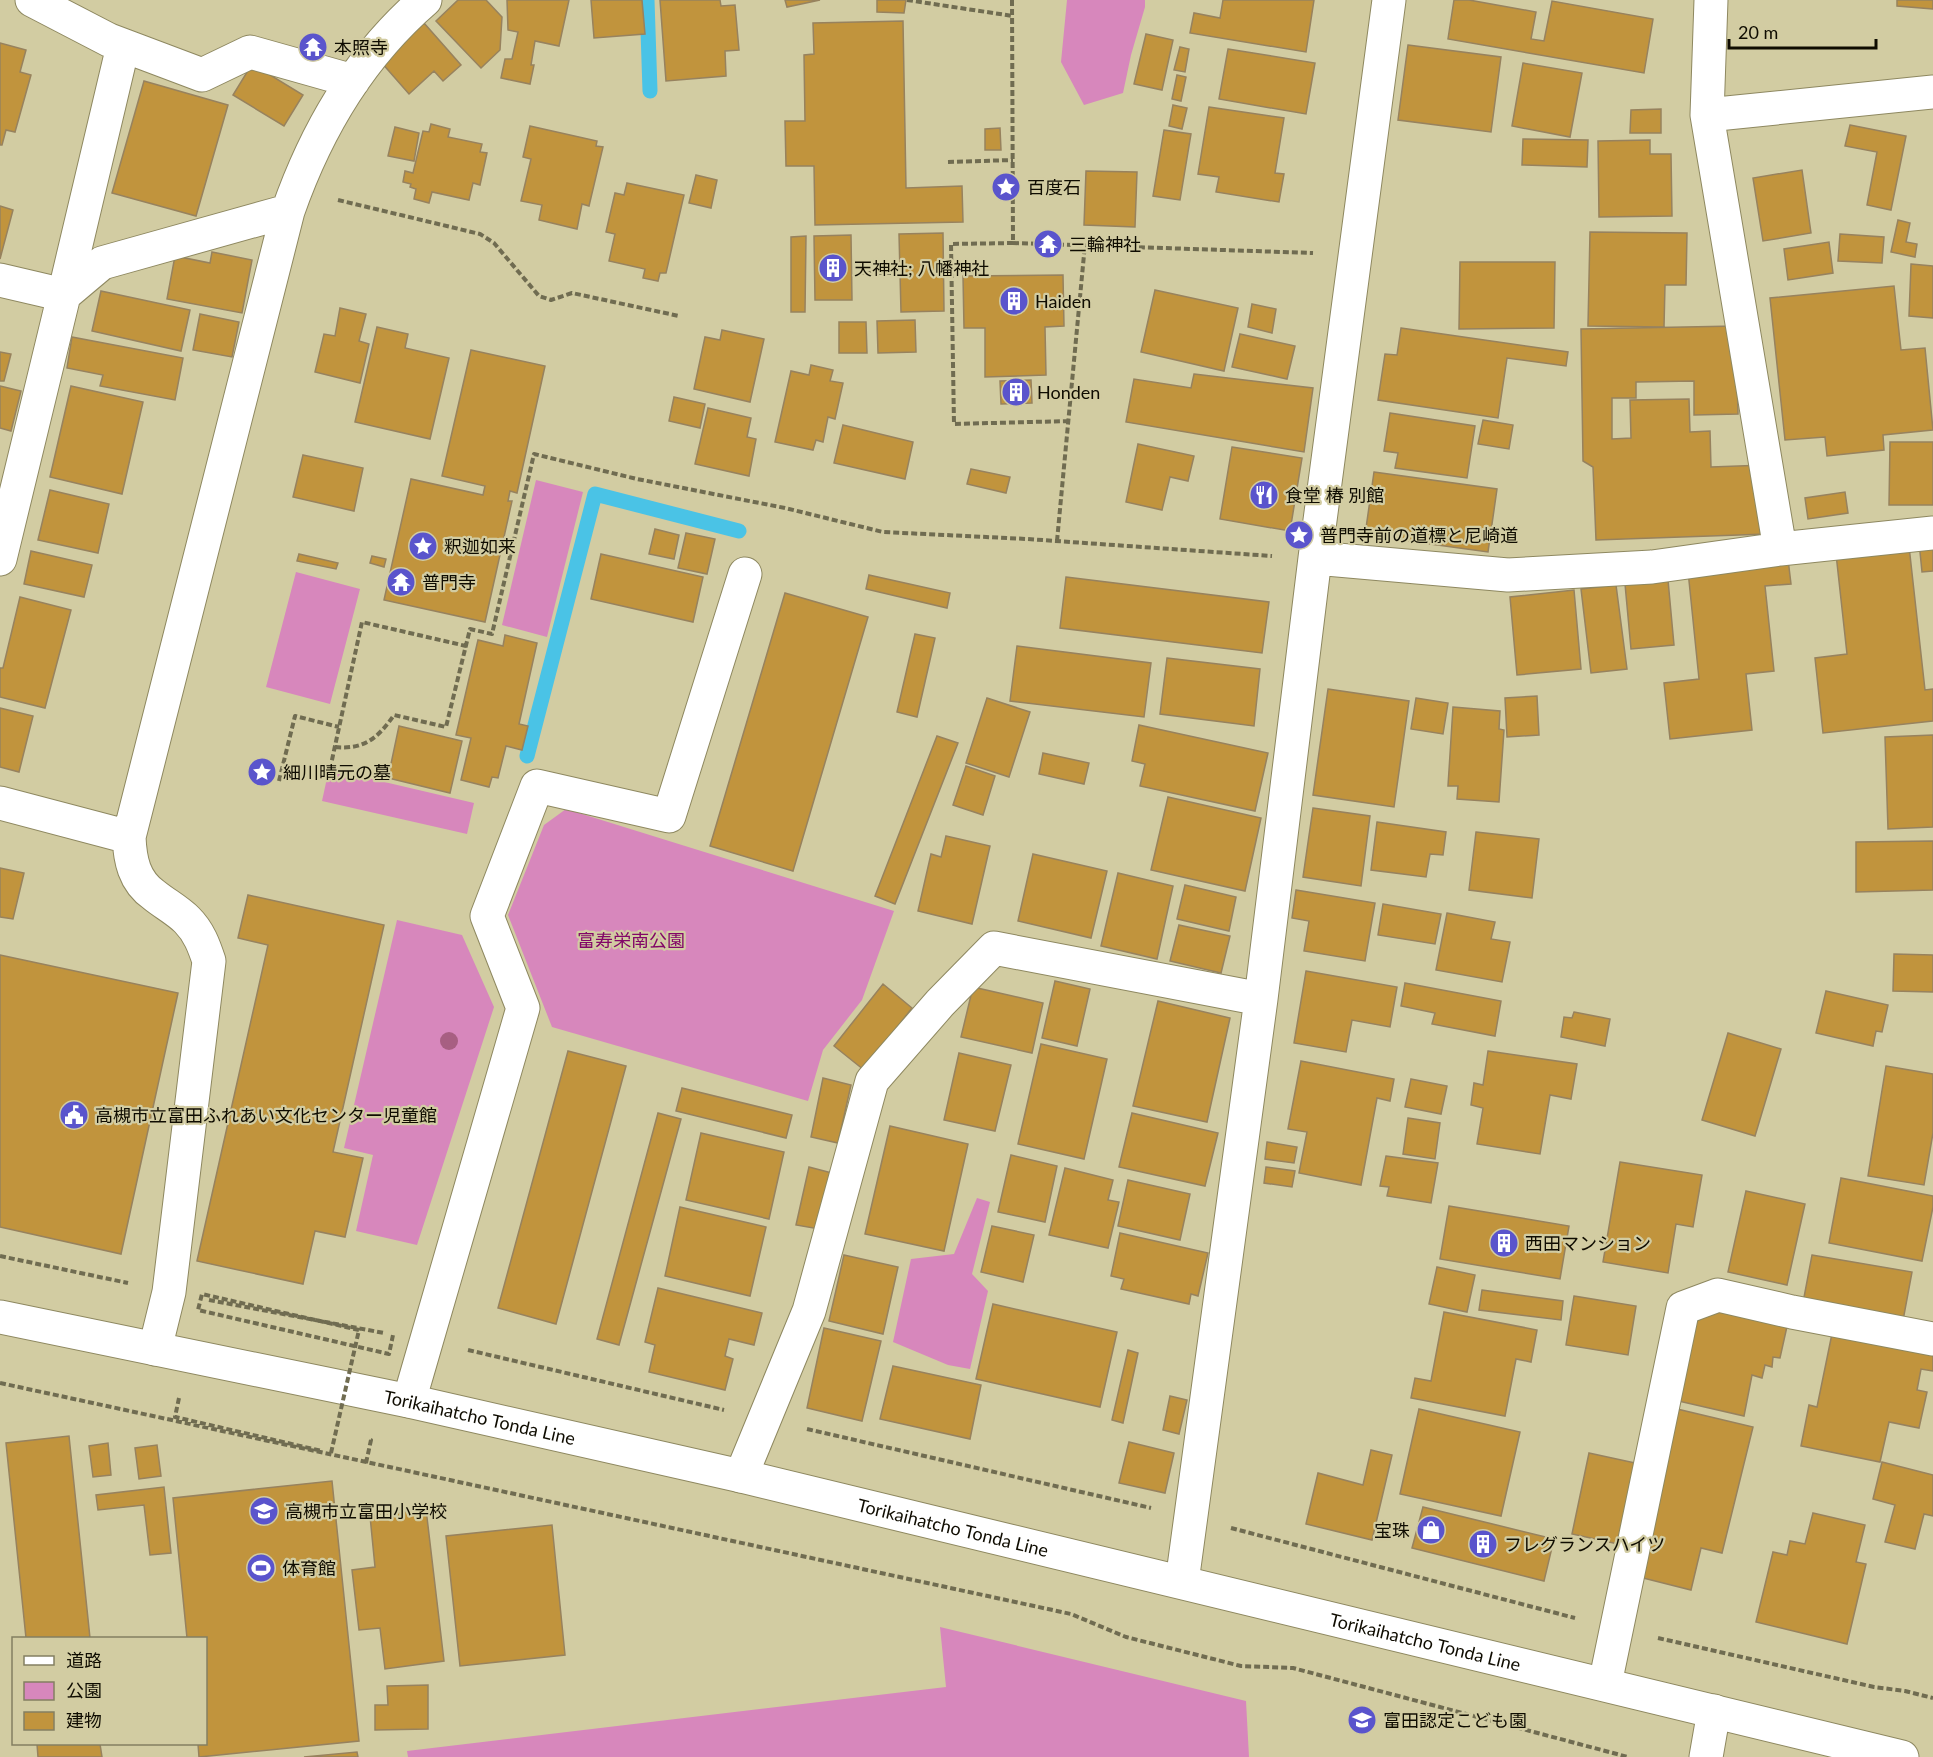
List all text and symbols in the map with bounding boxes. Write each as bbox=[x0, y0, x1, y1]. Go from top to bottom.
scale bar bbox=[1729, 12, 1876, 50]
text: 20 m bbox=[1738, 21, 1778, 43]
temple icon: 本照寺 bbox=[297, 31, 329, 63]
place label: 本照寺 bbox=[334, 36, 388, 58]
place icon: 百度石 bbox=[990, 171, 1022, 203]
place label: 百度石 bbox=[1027, 176, 1081, 198]
temple icon: 三輪神社 bbox=[1032, 228, 1064, 260]
place label: 三輪神社 bbox=[1069, 233, 1141, 255]
building icon: 天神社; 八幡神社 bbox=[817, 252, 849, 284]
place label: 天神社; 八幡神社 bbox=[854, 257, 989, 279]
building icon: Haiden bbox=[998, 285, 1030, 317]
place label: Haiden bbox=[1035, 290, 1091, 312]
building icon: Honden bbox=[1000, 376, 1032, 408]
place label: Honden bbox=[1037, 381, 1100, 403]
restaurant icon: 食堂 椿 別館 bbox=[1248, 479, 1280, 511]
place label: 食堂 椿 別館 bbox=[1285, 484, 1384, 506]
place icon: 普門寺前の道標と尼崎道 bbox=[1283, 519, 1315, 551]
place label: 普門寺前の道標と尼崎道 bbox=[1320, 524, 1518, 546]
place icon: 釈迦如来 bbox=[407, 530, 439, 562]
place label: 釈迦如来 bbox=[444, 535, 516, 557]
temple icon: 普門寺 bbox=[385, 566, 417, 598]
place label: 普門寺 bbox=[422, 571, 476, 593]
place icon: 細川晴元の墓 bbox=[246, 756, 278, 788]
place label: 細川晴元の墓 bbox=[283, 761, 391, 783]
park label: 富寿栄南公園 bbox=[577, 929, 685, 951]
public building icon: 高槻市立富田ふれあい文化センター児童館 bbox=[58, 1099, 90, 1131]
place label: 高槻市立富田ふれあい文化センター児童館 bbox=[95, 1104, 437, 1126]
building icon: 西田マンション bbox=[1488, 1227, 1520, 1259]
place label: 西田マンション bbox=[1525, 1232, 1651, 1254]
street label: Torikaihatcho Tonda Line bbox=[382, 1385, 578, 1449]
street label: Torikaihatcho Tonda Line bbox=[855, 1494, 1051, 1561]
school or university icon: 高槻市立富田小学校 bbox=[248, 1495, 280, 1527]
place label: 高槻市立富田小学校 bbox=[285, 1500, 447, 1522]
shop icon: 宝珠 bbox=[1415, 1514, 1447, 1546]
place label: 宝珠 bbox=[1374, 1519, 1410, 1541]
building icon: フレグランスハイツ bbox=[1467, 1528, 1499, 1560]
place label: フレグランスハイツ bbox=[1504, 1533, 1665, 1555]
sports icon: 体育館 bbox=[245, 1552, 277, 1584]
place label: 体育館 bbox=[282, 1557, 336, 1579]
street label: Torikaihatcho Tonda Line bbox=[1328, 1608, 1523, 1675]
legend bbox=[12, 1637, 207, 1745]
text: 道路 bbox=[66, 1649, 102, 1671]
text: 公園 bbox=[66, 1679, 102, 1701]
school or university icon: 富田認定こども園 bbox=[1346, 1704, 1378, 1736]
text: 建物 bbox=[66, 1709, 102, 1731]
place label: 富田認定こども園 bbox=[1383, 1709, 1527, 1731]

